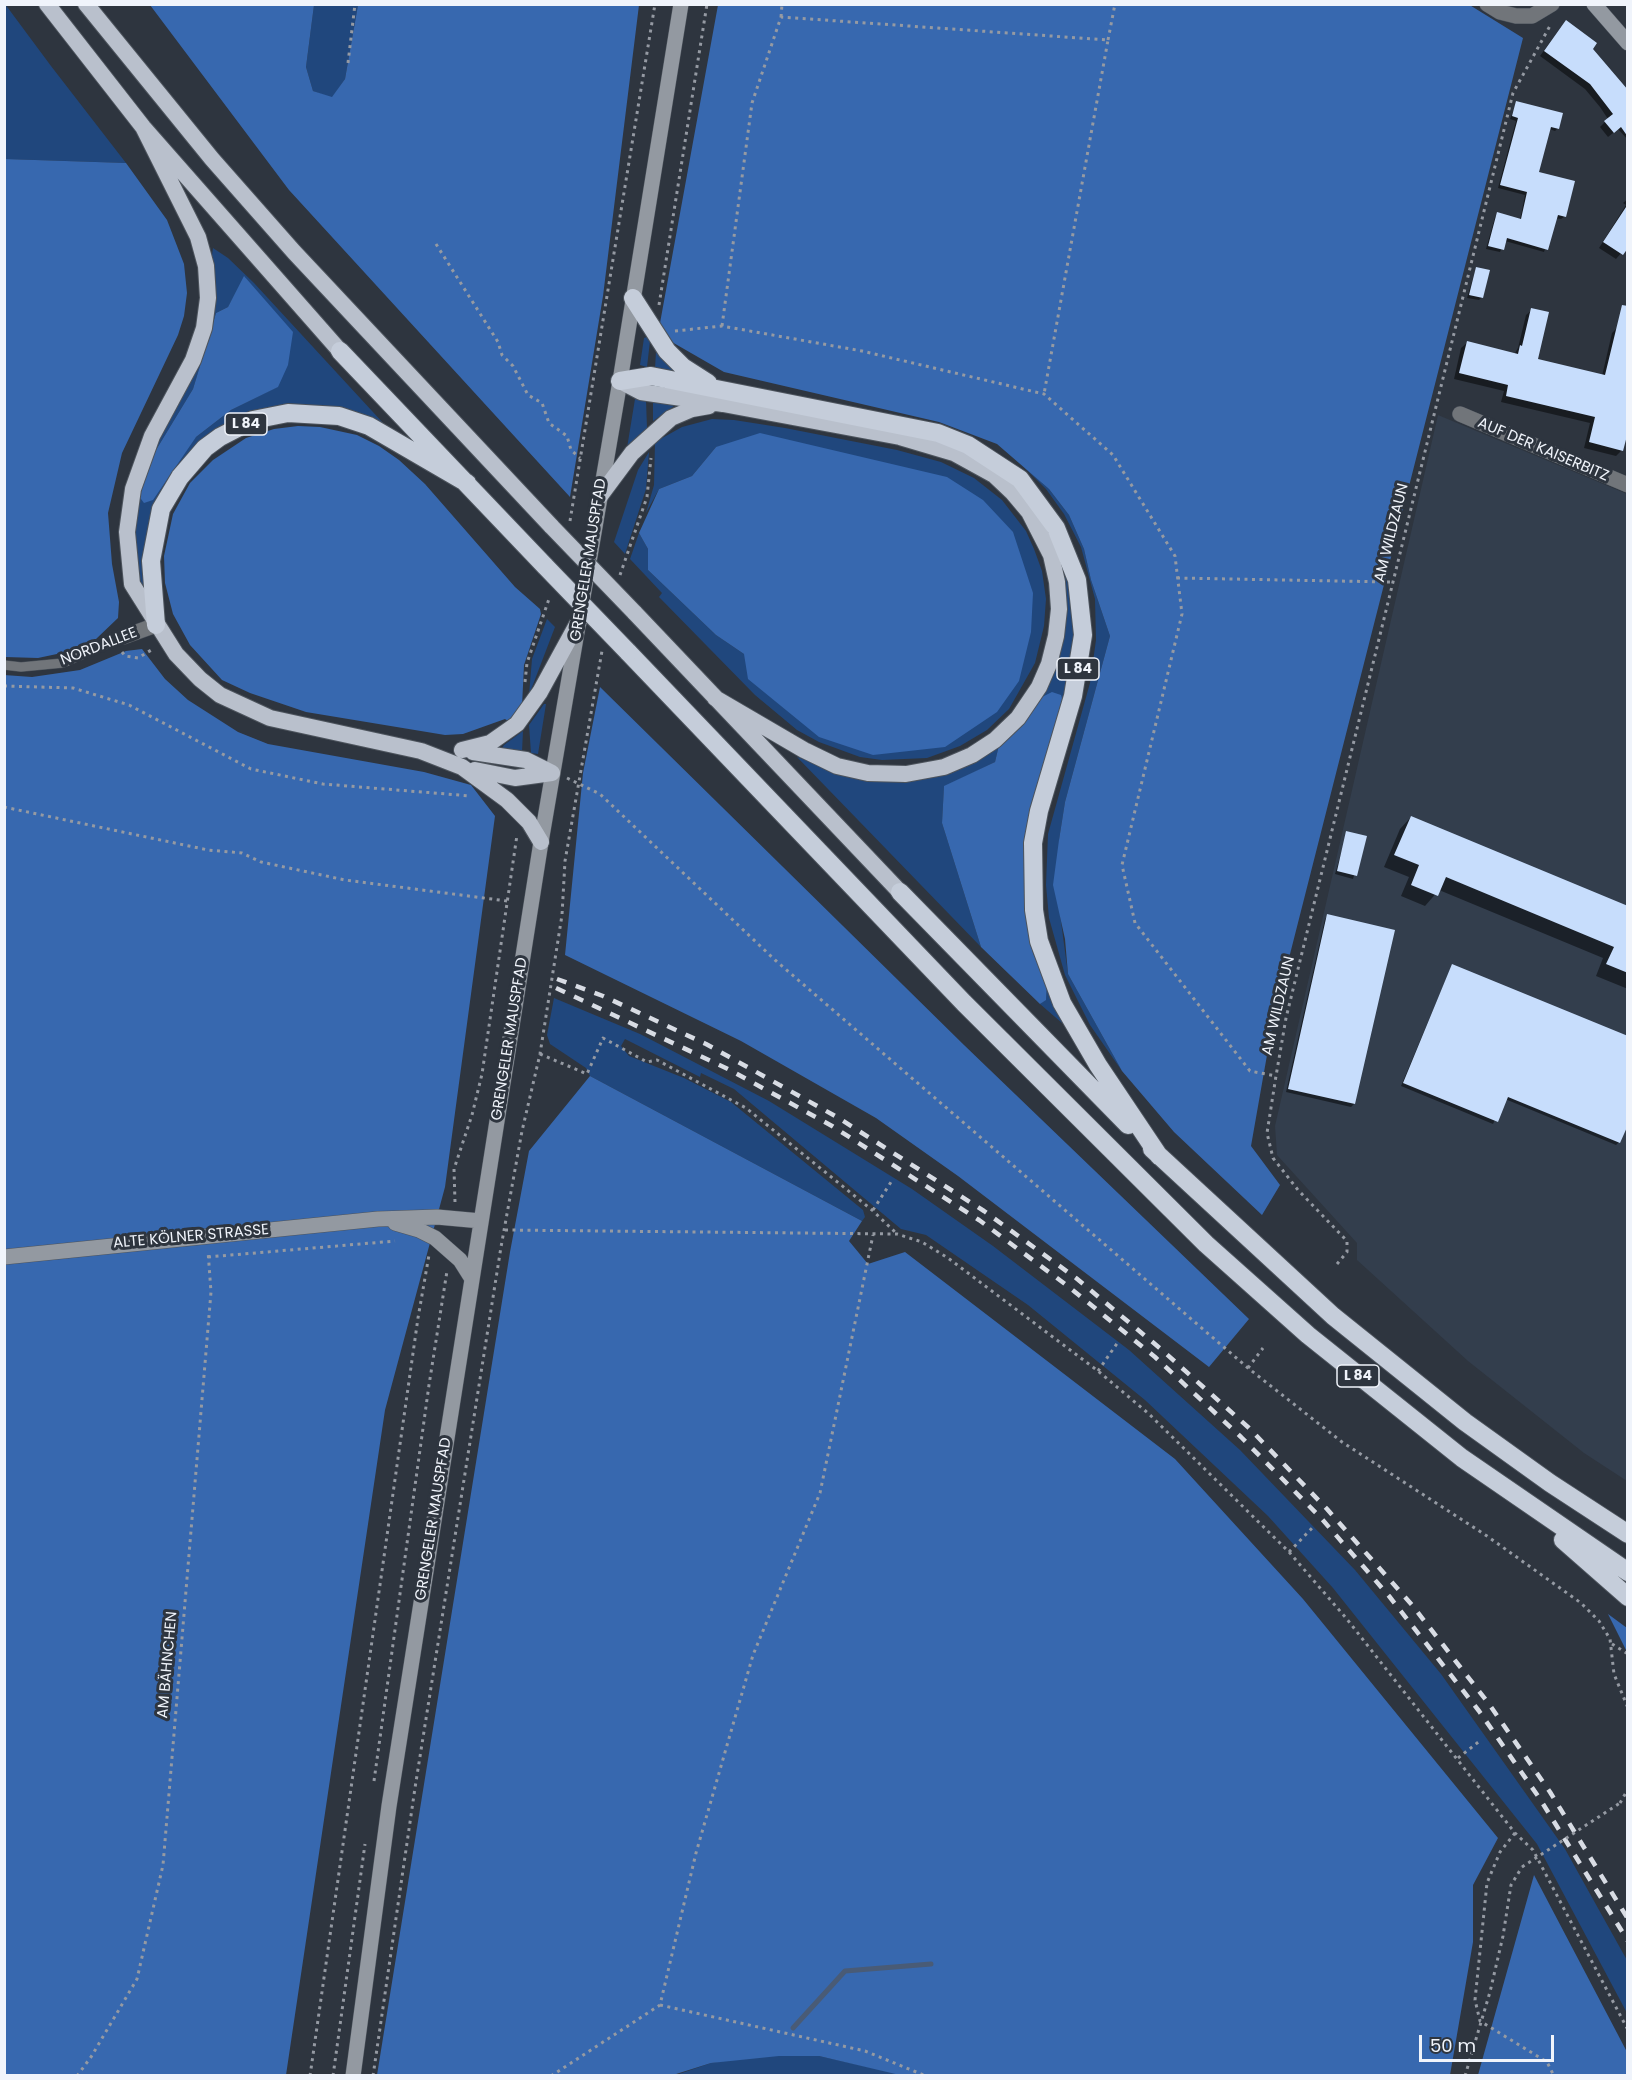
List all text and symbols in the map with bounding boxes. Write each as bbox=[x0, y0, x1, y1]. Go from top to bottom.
road number: L 84 bbox=[225, 413, 267, 435]
street label: AUF DER KAISERBITZ bbox=[1475, 414, 1611, 486]
street label: GRENGELER MAUSPFAD bbox=[567, 477, 611, 643]
street label: AM WILDZAUN bbox=[1371, 482, 1413, 584]
street label: NORDALLEE bbox=[58, 624, 140, 670]
road number: L 84 bbox=[1057, 658, 1099, 680]
street label: AM WILDZAUN bbox=[1259, 955, 1299, 1057]
street label: GRENGELER MAUSPFAD bbox=[488, 956, 532, 1122]
street label: ALTE KÖLNER STRASSE bbox=[112, 1221, 270, 1253]
road number: L 84 bbox=[1337, 1365, 1379, 1387]
street label: GRENGELER MAUSPFAD bbox=[412, 1436, 456, 1602]
street label: AM BÄHNCHEN bbox=[154, 1611, 182, 1719]
scale bar bbox=[1422, 2023, 1557, 2061]
text: 50 m bbox=[1430, 2033, 1476, 2058]

